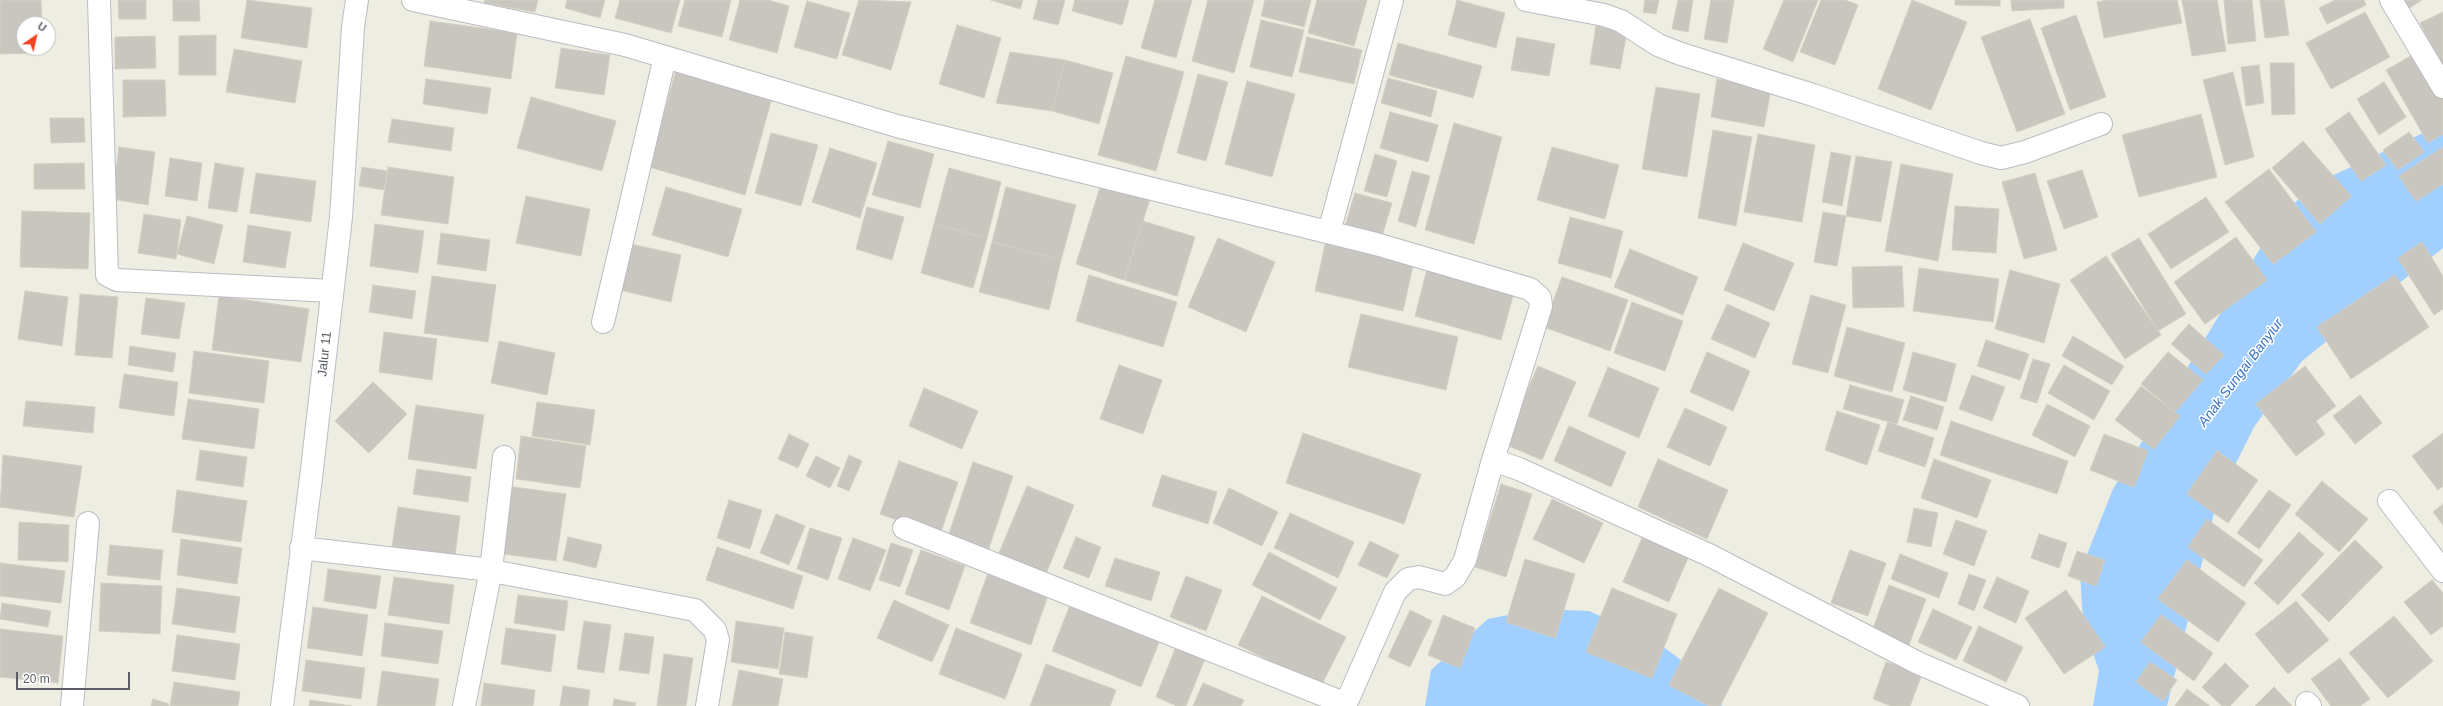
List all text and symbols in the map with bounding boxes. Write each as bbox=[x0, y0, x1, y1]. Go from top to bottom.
north arrow bbox=[16, 16, 56, 56]
text: U bbox=[35, 20, 49, 34]
water label: Anak Sungai Banyiur bbox=[2195, 316, 2287, 430]
street label: Jalur 11 bbox=[315, 331, 335, 377]
scale bar bbox=[18, 664, 132, 690]
text: 20 m bbox=[23, 672, 50, 686]

